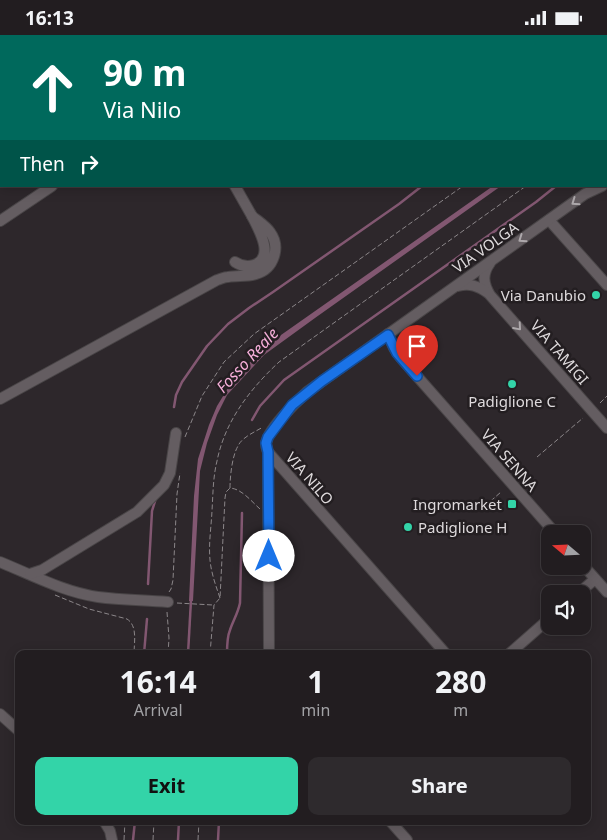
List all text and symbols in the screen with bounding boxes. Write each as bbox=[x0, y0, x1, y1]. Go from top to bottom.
text: 16:13 bbox=[25, 5, 74, 31]
text: 90 m bbox=[103, 49, 186, 96]
icon: ahead bbox=[20, 55, 85, 120]
text: Via Nilo bbox=[103, 94, 181, 124]
icon: right bbox=[75, 150, 103, 178]
text: Then bbox=[20, 151, 65, 177]
one-way arrow bbox=[571, 196, 581, 205]
street label: VIA VOLGA bbox=[448, 217, 522, 277]
one-way arrow bbox=[518, 233, 528, 242]
place label: Via Danubio bbox=[501, 285, 586, 305]
marker: Via Danubio bbox=[590, 289, 602, 301]
street label: VIA TAMIGI bbox=[526, 316, 594, 388]
one-way arrow bbox=[512, 321, 521, 330]
water label: Fosso Reale bbox=[211, 323, 283, 397]
pin bbox=[396, 325, 438, 376]
icon: arrive bbox=[403, 332, 431, 360]
marker: Padiglione C bbox=[506, 378, 518, 390]
place label: Padiglione C bbox=[468, 391, 556, 411]
street label: VIA SENNA bbox=[477, 425, 543, 496]
street label: VIA NILO bbox=[282, 448, 338, 508]
place label: Ingromarket bbox=[413, 494, 503, 514]
marker: Ingromarket bbox=[506, 498, 518, 510]
place label: Padiglione H bbox=[418, 517, 507, 537]
marker: Padiglione H bbox=[402, 521, 414, 533]
north arrow bbox=[541, 525, 591, 575]
map controls bbox=[541, 525, 591, 635]
position arrow bbox=[242, 529, 294, 581]
button: sound bbox=[541, 585, 591, 635]
text: 16:14 bbox=[120, 661, 197, 702]
text: 1 bbox=[307, 661, 324, 702]
text: 280 bbox=[435, 661, 486, 702]
text: Arrival bbox=[134, 699, 183, 721]
text: min bbox=[301, 699, 330, 721]
text: m bbox=[453, 699, 468, 721]
button: Exit bbox=[35, 757, 298, 815]
button: Share bbox=[308, 757, 571, 815]

